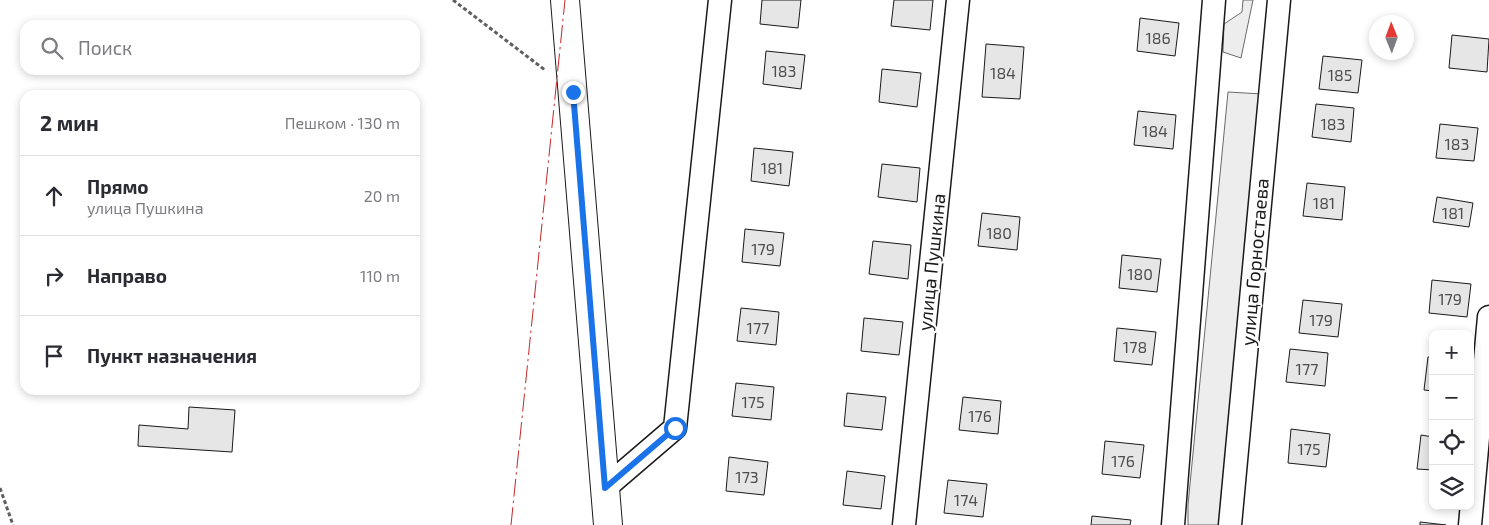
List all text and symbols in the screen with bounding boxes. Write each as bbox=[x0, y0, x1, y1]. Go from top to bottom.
north arrow bbox=[1369, 15, 1414, 60]
search box bbox=[20, 20, 420, 75]
house number: 186 bbox=[1145, 28, 1171, 47]
icon: search bbox=[38, 34, 66, 62]
text: Поиск bbox=[78, 36, 132, 59]
house number: 183 bbox=[772, 61, 796, 80]
house number: 184 bbox=[990, 63, 1016, 82]
house number: 185 bbox=[1328, 65, 1352, 84]
route end bbox=[562, 81, 585, 104]
text: 2 мин bbox=[40, 110, 99, 135]
text: Пешком · 130 m bbox=[285, 113, 400, 132]
house number: 183 bbox=[1321, 114, 1345, 133]
house number: 184 bbox=[1142, 121, 1168, 140]
house number: 183 bbox=[1445, 134, 1469, 153]
house number: 181 bbox=[761, 158, 783, 177]
text: Прямо bbox=[87, 175, 149, 198]
street label: улица Горностаева bbox=[1235, 177, 1274, 347]
icon: ahead bbox=[40, 182, 68, 210]
text: 20 m bbox=[364, 186, 400, 205]
street label: улица Пушкина bbox=[912, 192, 951, 332]
house number: 181 bbox=[1313, 193, 1335, 212]
text: улица Пушкина bbox=[87, 198, 203, 217]
house number: 181 bbox=[1442, 203, 1464, 222]
house number: 180 bbox=[986, 223, 1012, 242]
house number: 179 bbox=[751, 239, 775, 258]
icon: right bbox=[40, 262, 68, 290]
text: Направо bbox=[87, 264, 167, 287]
house number: 180 bbox=[1127, 264, 1153, 283]
text: 110 m bbox=[360, 266, 400, 285]
house number: 179 bbox=[1438, 289, 1462, 308]
house number: 179 bbox=[1309, 310, 1333, 329]
house number: 177 bbox=[747, 318, 769, 337]
map controls bbox=[1429, 330, 1474, 510]
button: + bbox=[1429, 330, 1474, 375]
house number: 178 bbox=[1123, 337, 1147, 356]
icon: arrive bbox=[40, 342, 68, 370]
text: Пункт назначения bbox=[87, 344, 257, 367]
house number: 177 bbox=[1296, 359, 1318, 378]
button: − bbox=[1429, 375, 1474, 420]
house number: 175 bbox=[741, 392, 765, 411]
house number: 176 bbox=[968, 406, 992, 425]
route start bbox=[664, 417, 687, 440]
button: locate bbox=[1429, 420, 1474, 465]
house number: 175 bbox=[1297, 439, 1321, 458]
house number: 176 bbox=[1111, 451, 1135, 470]
button: layers bbox=[1429, 465, 1474, 510]
house number: 173 bbox=[735, 467, 759, 486]
house number: 174 bbox=[954, 490, 978, 509]

